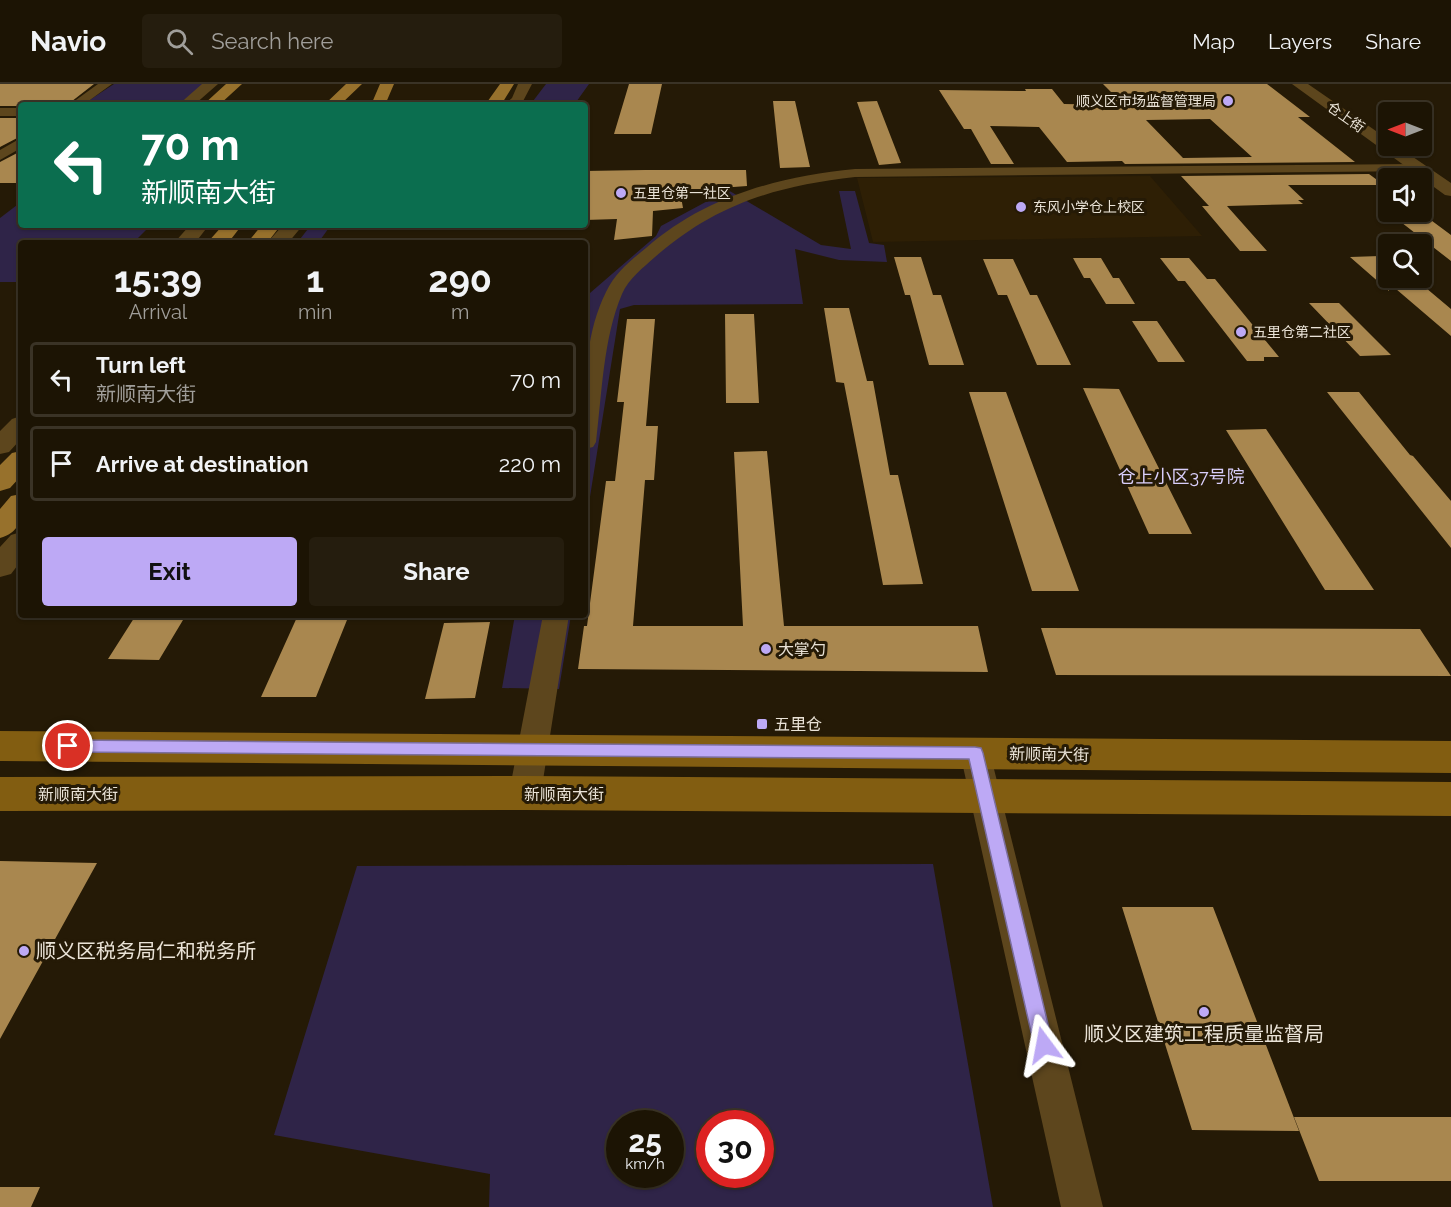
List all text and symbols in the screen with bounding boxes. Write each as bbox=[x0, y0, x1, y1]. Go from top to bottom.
search box bbox=[142, 14, 562, 68]
text: Navio bbox=[30, 25, 106, 58]
icon: search bbox=[163, 25, 196, 58]
text: Search here bbox=[211, 28, 333, 54]
text: Map bbox=[1192, 29, 1235, 54]
text: Layers bbox=[1268, 29, 1332, 54]
text: Share bbox=[1365, 29, 1421, 54]
place label: 顺义区市场监督管理局 bbox=[1076, 93, 1216, 109]
marker: 顺义区市场监督管理局 bbox=[1221, 94, 1235, 108]
street label: 仓上街 bbox=[1324, 98, 1368, 136]
north arrow bbox=[1378, 102, 1432, 156]
map controls bbox=[1378, 102, 1432, 288]
text: 70 m bbox=[141, 121, 240, 170]
icon: left bbox=[42, 126, 120, 204]
button: sound bbox=[1378, 168, 1432, 222]
text: 新顺南大街 bbox=[141, 177, 276, 208]
place label: 五里仓第一社区 bbox=[633, 185, 731, 201]
marker: 五里仓第一社区 bbox=[614, 186, 628, 200]
place label: 东风小学仓上校区 bbox=[1033, 199, 1145, 215]
marker: 东风小学仓上校区 bbox=[1014, 200, 1028, 214]
button: search bbox=[1378, 234, 1432, 288]
text: 15:39 bbox=[114, 258, 202, 300]
text: 1 bbox=[306, 258, 324, 300]
text: 290 bbox=[428, 258, 492, 300]
text: Arrival bbox=[129, 300, 187, 324]
text: min bbox=[298, 300, 332, 324]
text: m bbox=[451, 300, 469, 324]
place label: 五里仓第二社区 bbox=[1253, 324, 1351, 340]
marker: 五里仓第二社区 bbox=[1234, 325, 1248, 339]
text: Turn left bbox=[96, 352, 186, 378]
icon: left bbox=[45, 363, 78, 396]
text: 70 m bbox=[510, 367, 561, 393]
text: 新顺南大街 bbox=[96, 382, 196, 406]
icon: arrive bbox=[45, 447, 78, 480]
text: Arrive at destination bbox=[96, 451, 309, 477]
text: 220 m bbox=[499, 451, 561, 477]
district label: 仓上小区37号院 bbox=[1117, 466, 1245, 487]
button: Exit bbox=[42, 537, 297, 606]
button: Share bbox=[309, 537, 564, 606]
place label: 大掌勺 bbox=[778, 640, 826, 659]
marker: 大掌勺 bbox=[759, 642, 773, 656]
place label: 五里仓 bbox=[774, 715, 822, 734]
marker: 五里仓 bbox=[755, 717, 769, 731]
pin bbox=[42, 720, 93, 771]
icon: arrive bbox=[51, 729, 84, 762]
street label: 新顺南大街 bbox=[1009, 744, 1089, 765]
street label: 新顺南大街 bbox=[38, 785, 118, 804]
street label: 新顺南大街 bbox=[524, 785, 604, 804]
place label: 顺义区税务局仁和税务所 bbox=[36, 939, 256, 963]
marker: 顺义区税务局仁和税务所 bbox=[17, 944, 31, 958]
marker: 顺义区建筑工程质量监督局 bbox=[1197, 1005, 1211, 1019]
position arrow bbox=[1012, 1013, 1076, 1077]
place label: 顺义区建筑工程质量监督局 bbox=[1084, 1022, 1324, 1046]
speed limit sign: 30 bbox=[696, 1110, 774, 1188]
text: 25 bbox=[628, 1124, 662, 1159]
text: km/h bbox=[625, 1155, 665, 1173]

